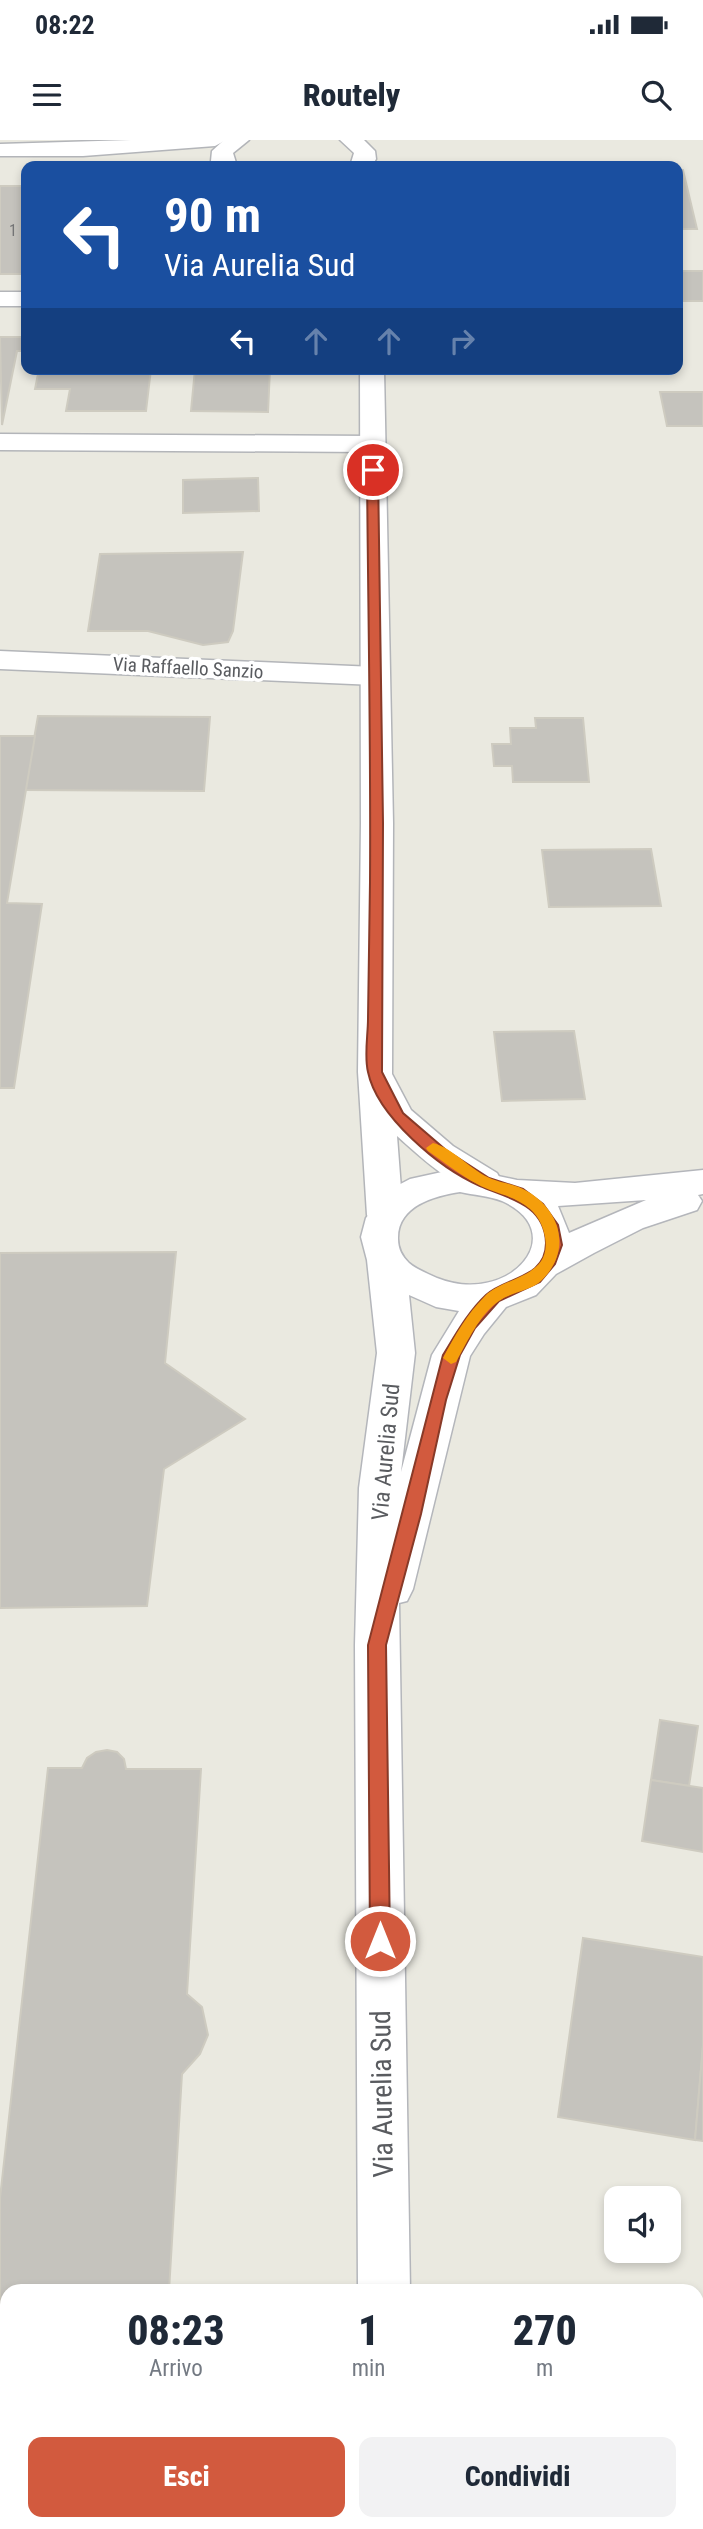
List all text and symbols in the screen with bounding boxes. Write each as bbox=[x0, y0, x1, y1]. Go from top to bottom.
text: 08:22 bbox=[35, 10, 95, 40]
icon: menu bbox=[28, 76, 66, 114]
text: Routely bbox=[303, 76, 400, 114]
icon: search bbox=[637, 76, 675, 114]
text: 90 m bbox=[164, 187, 261, 244]
icon: left bbox=[49, 189, 140, 280]
house number: 1 bbox=[9, 221, 17, 240]
text: Via Aurelia Sud bbox=[164, 246, 355, 284]
icon: left bbox=[224, 322, 262, 360]
icon: ahead bbox=[297, 322, 335, 360]
icon: ahead bbox=[370, 322, 408, 360]
icon: right bbox=[443, 322, 481, 360]
pin bbox=[343, 440, 403, 500]
icon: arrive bbox=[354, 451, 392, 489]
street label: Via Raffaello Sanzio bbox=[112, 653, 264, 683]
street label: Via Aurelia Sud bbox=[367, 1382, 405, 1522]
position arrow bbox=[343, 1904, 417, 1978]
street label: Via Aurelia Sud bbox=[364, 2010, 400, 2178]
map controls bbox=[604, 2186, 681, 2263]
button: sound bbox=[604, 2186, 681, 2263]
text: 08:23 bbox=[127, 2306, 224, 2355]
text: 1 bbox=[358, 2306, 379, 2355]
text: 270 bbox=[513, 2306, 577, 2355]
text: Arrivo bbox=[149, 2355, 203, 2382]
text: min bbox=[352, 2355, 385, 2382]
text: m bbox=[536, 2355, 553, 2382]
button: Esci bbox=[28, 2437, 345, 2517]
button: Condividi bbox=[359, 2437, 676, 2517]

